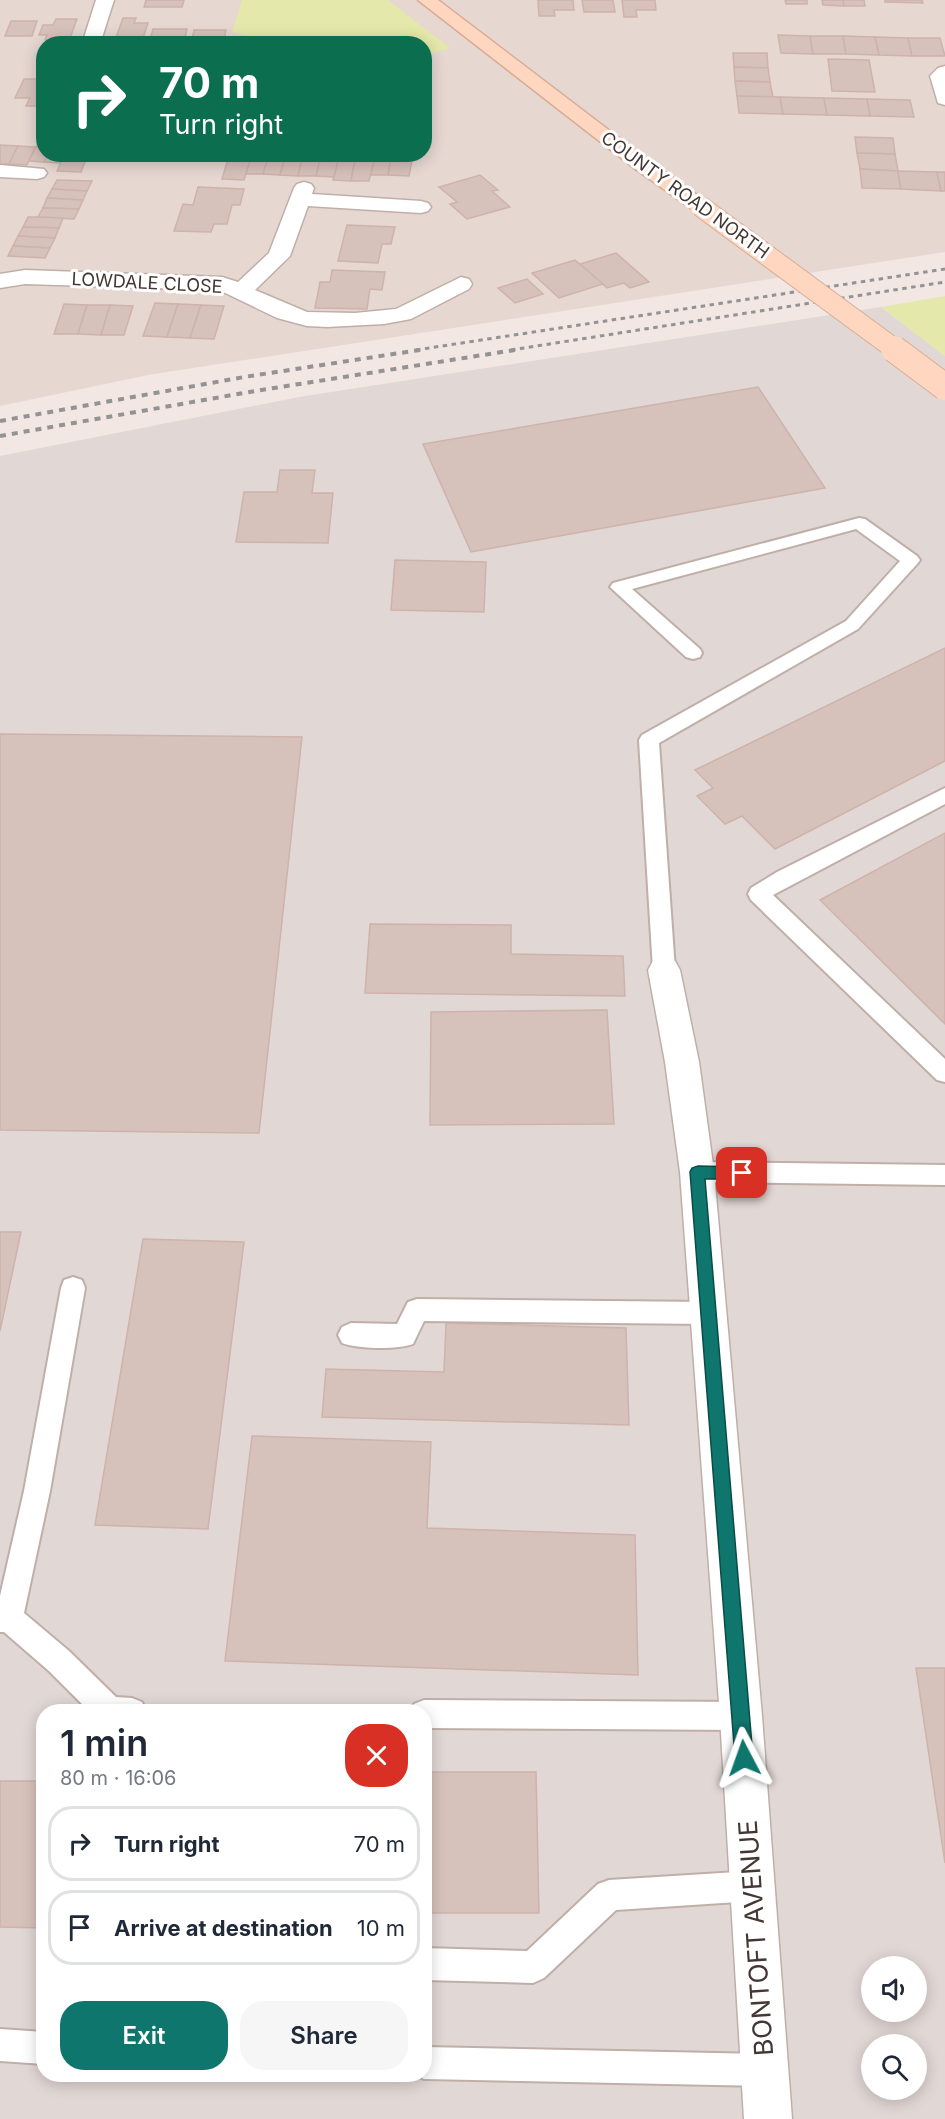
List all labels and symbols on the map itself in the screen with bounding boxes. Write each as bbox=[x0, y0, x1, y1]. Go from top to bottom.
street label: COUNTY ROAD NORTH bbox=[597, 127, 773, 263]
street label: LOWDALE CLOSE bbox=[71, 268, 223, 297]
pin bbox=[716, 1147, 767, 1198]
position arrow bbox=[712, 1726, 776, 1790]
street label: BONTOFT AVENUE bbox=[732, 1819, 779, 2057]

